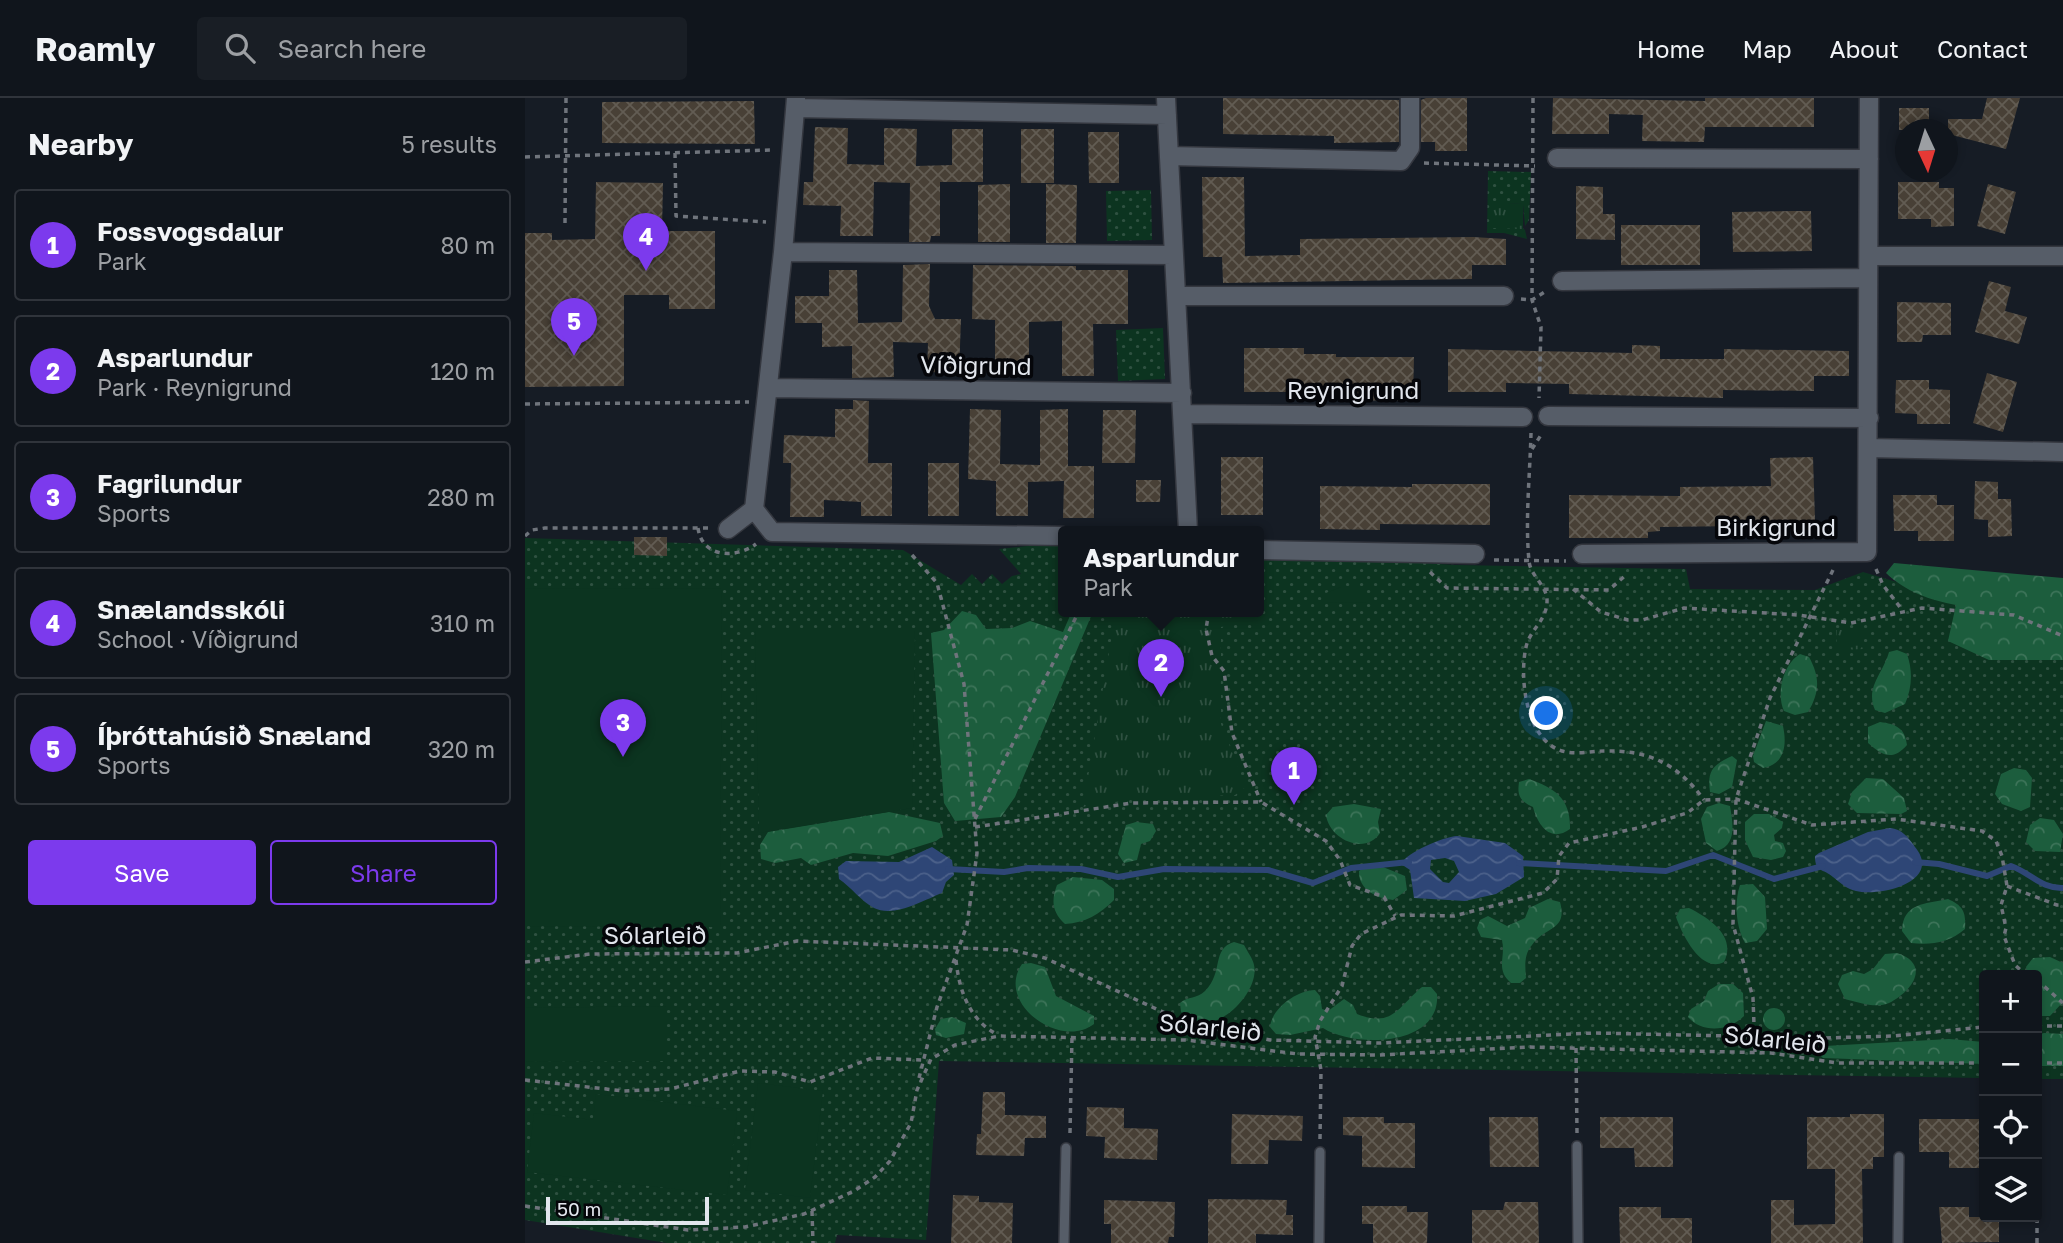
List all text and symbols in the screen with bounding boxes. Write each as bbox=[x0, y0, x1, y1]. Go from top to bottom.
search box bbox=[197, 17, 687, 80]
text: Roamly bbox=[35, 29, 155, 68]
icon: search bbox=[221, 29, 259, 67]
text: Search here bbox=[277, 33, 426, 64]
text: Home bbox=[1637, 34, 1705, 63]
text: Map bbox=[1743, 34, 1792, 63]
text: About bbox=[1830, 34, 1899, 63]
text: Contact bbox=[1937, 34, 2028, 63]
north arrow bbox=[1895, 119, 1958, 182]
text: Nearby bbox=[28, 126, 133, 162]
text: 5 results bbox=[401, 130, 497, 158]
pin: 4 bbox=[623, 213, 669, 271]
text: Fossvogsdalur bbox=[97, 216, 283, 247]
text: 1 bbox=[47, 231, 59, 259]
text: 80 m bbox=[441, 231, 495, 259]
text: Park bbox=[97, 247, 147, 275]
pin: 5 bbox=[551, 298, 597, 356]
text: Asparlundur bbox=[97, 342, 253, 373]
street label: Víðigrund bbox=[920, 349, 1032, 380]
text: 2 bbox=[46, 357, 60, 385]
text: 120 m bbox=[430, 357, 495, 385]
text: Park · Reynigrund bbox=[97, 373, 292, 401]
street label: Reynigrund bbox=[1287, 375, 1419, 404]
text: Fagrilundur bbox=[97, 468, 242, 499]
text: 3 bbox=[46, 483, 60, 511]
text: 280 m bbox=[427, 483, 495, 511]
text: Sports bbox=[97, 499, 171, 527]
street label: Birkigrund bbox=[1716, 512, 1836, 541]
popup bbox=[1058, 526, 1264, 617]
text: Asparlundur bbox=[1083, 542, 1239, 573]
text: Park bbox=[1083, 573, 1133, 601]
text: Snælandsskóli bbox=[97, 594, 285, 625]
text: 4 bbox=[46, 609, 60, 637]
text: 310 m bbox=[430, 609, 495, 637]
text: School · Víðigrund bbox=[97, 625, 299, 653]
pin: 2 bbox=[1138, 639, 1184, 697]
your location bbox=[1529, 696, 1563, 730]
pin: 3 bbox=[600, 699, 646, 757]
text: Íþróttahúsið Snæland bbox=[97, 720, 371, 751]
text: 5 bbox=[46, 735, 60, 763]
text: 320 m bbox=[428, 735, 495, 763]
pin: 1 bbox=[1271, 747, 1317, 805]
text: Sports bbox=[97, 751, 171, 779]
button: Save bbox=[28, 840, 256, 905]
button: Share bbox=[270, 840, 497, 905]
street label: Sólarleið bbox=[604, 920, 706, 949]
map controls bbox=[1979, 970, 2042, 1222]
button: + bbox=[1979, 970, 2042, 1033]
street label: Sólarleið bbox=[1158, 1007, 1263, 1046]
street label: Sólarleið bbox=[1723, 1019, 1828, 1058]
button: − bbox=[1979, 1033, 2042, 1096]
button: locate bbox=[1979, 1096, 2042, 1159]
button: layers bbox=[1979, 1159, 2042, 1222]
scale bar bbox=[546, 1194, 709, 1226]
text: 50 m bbox=[557, 1197, 601, 1220]

